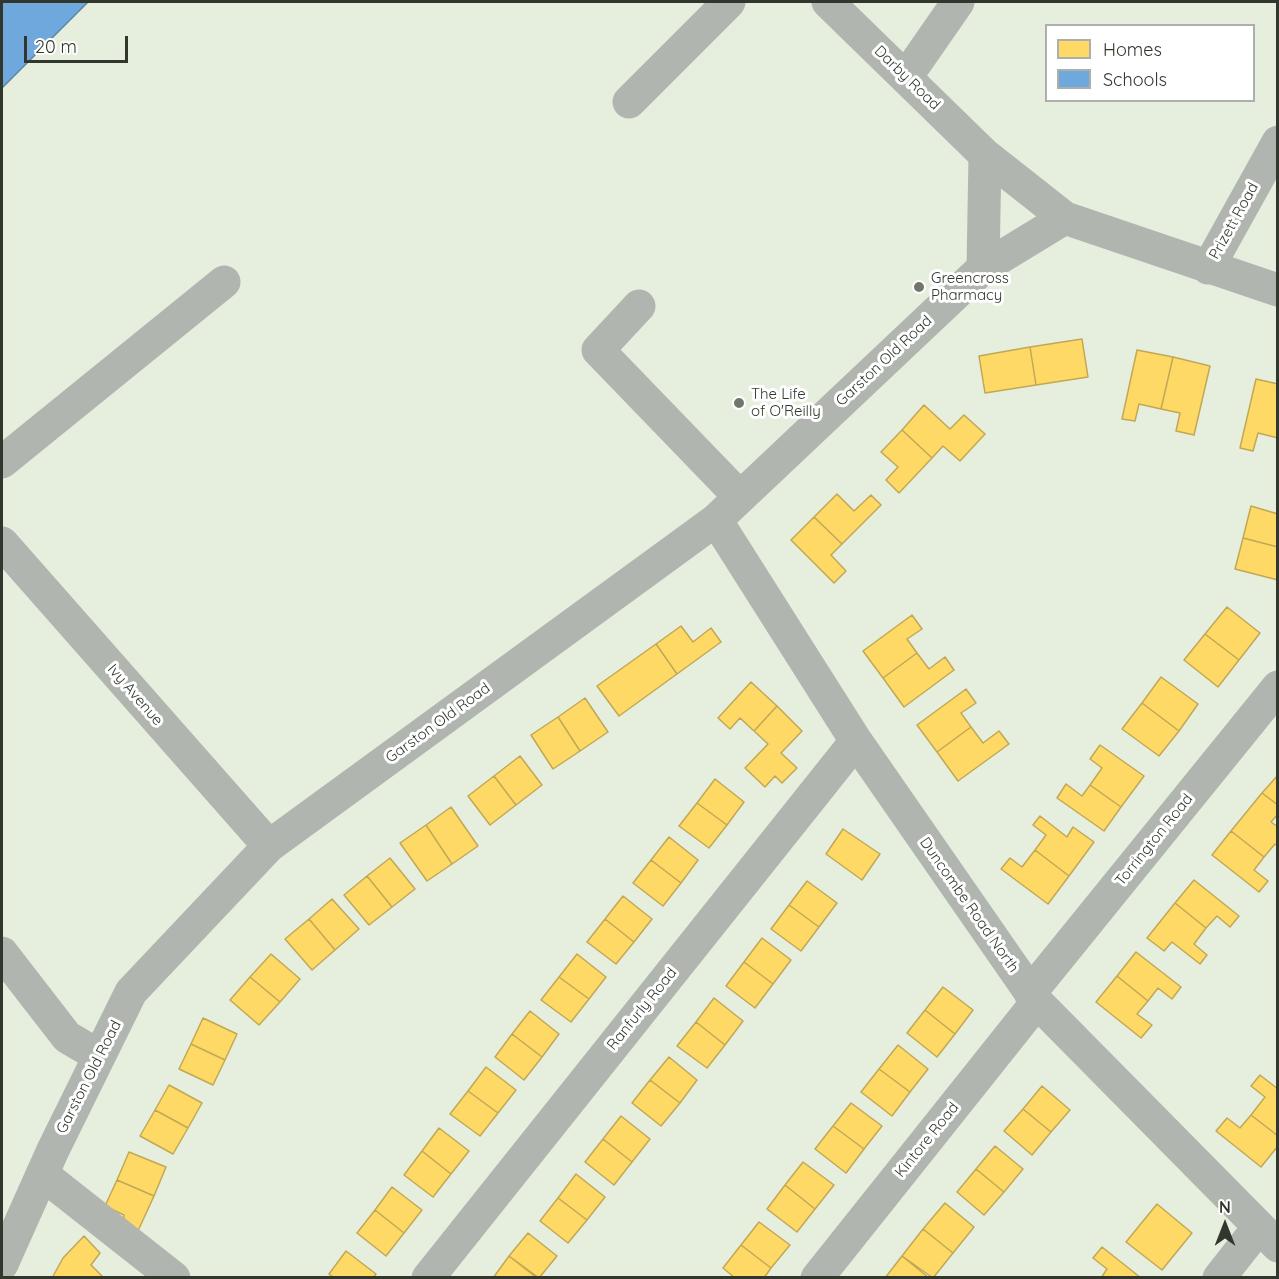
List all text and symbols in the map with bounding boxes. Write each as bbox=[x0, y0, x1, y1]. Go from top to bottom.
scale bar bbox=[27, 24, 130, 62]
legend bbox=[1045, 24, 1255, 102]
text: 20 m bbox=[35, 35, 77, 58]
text: Homes bbox=[1103, 38, 1162, 61]
street label: Darby Road bbox=[870, 42, 944, 114]
text: Schools bbox=[1103, 68, 1167, 91]
street label: Prizett Road bbox=[1206, 180, 1262, 262]
place label: Greencross Pharmacy bbox=[931, 269, 1009, 304]
marker: Greencross Pharmacy bbox=[912, 280, 926, 294]
street label: Garston Old Road bbox=[832, 312, 936, 410]
place label: The Life of O'Reilly bbox=[751, 385, 821, 420]
marker: The Life of O'Reilly bbox=[732, 396, 746, 410]
street label: Ivy Avenue bbox=[103, 661, 167, 729]
street label: Garston Old Road bbox=[382, 679, 494, 767]
street label: Torrington Road bbox=[1111, 790, 1197, 890]
street label: Duncombe Road North bbox=[916, 834, 1022, 976]
street label: Ranfurly Road bbox=[603, 964, 681, 1054]
street label: Garston Old Road bbox=[53, 1017, 125, 1137]
street label: Kintore Road bbox=[891, 1099, 963, 1181]
north arrow bbox=[1195, 1195, 1255, 1255]
text: N bbox=[1219, 1197, 1231, 1217]

